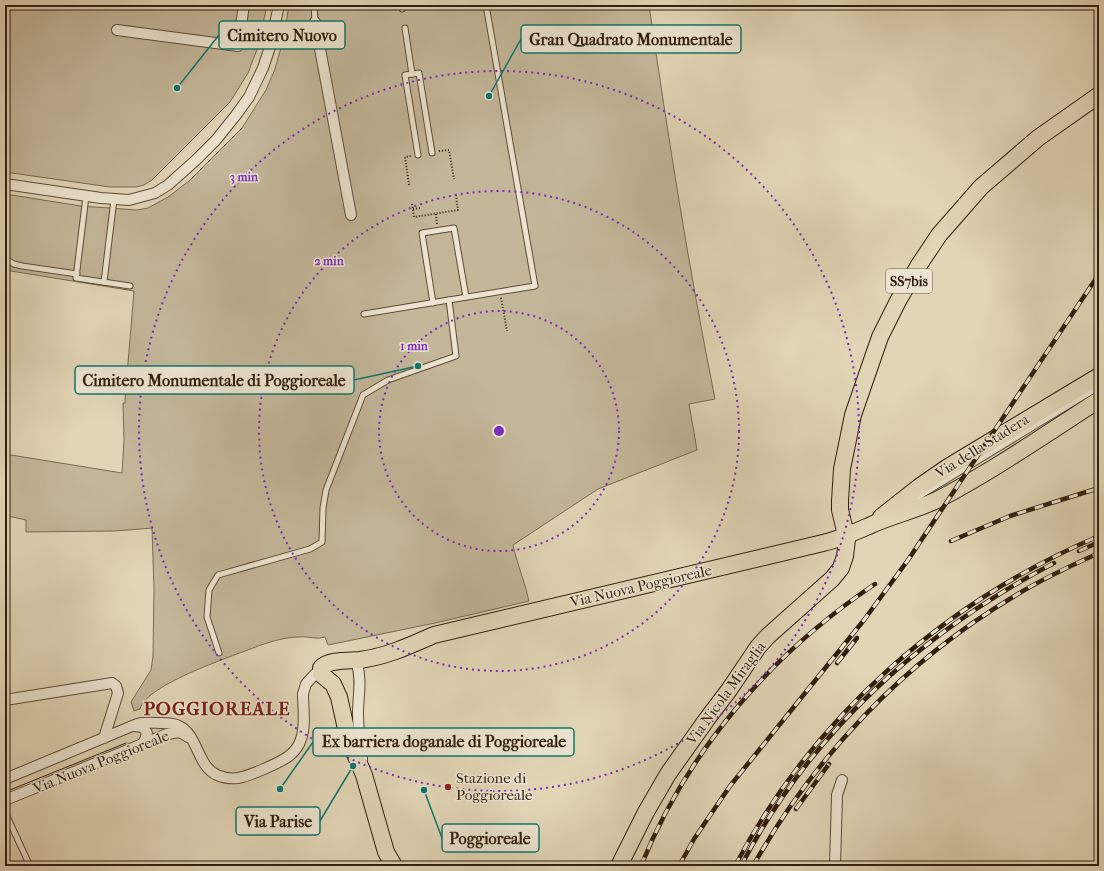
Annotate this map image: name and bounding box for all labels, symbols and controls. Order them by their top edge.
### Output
callout: Cimitero Nuovo [219,21,345,49]
callout: Gran Quadrato Monumentale [521,25,741,53]
text: Cimitero Nuovo [227,26,337,45]
text: Gran Quadrato Monumentale [529,30,733,49]
text: 3 min [230,170,259,185]
text: 2 min [314,254,345,268]
road number: SS7bis [886,269,932,293]
text: 1 min [400,339,429,353]
callout: Cimitero Monumentale di Poggioreale [75,366,354,394]
text: Cimitero Monumentale di Poggioreale [82,371,346,391]
street label: Via della Stadera [931,409,1033,483]
centre of rings [492,424,506,438]
street label: Via Nuova Poggioreale [567,561,714,611]
street label: Via Nicola Miraglia [682,637,770,749]
district label: POGGIOREALE [143,698,291,720]
street label: Via Nuova Poggioreale [29,726,172,798]
callout: Ex barriera doganale di Poggioreale [313,728,574,756]
text: Ex barriera doganale di Poggioreale [322,732,566,752]
place label: Stazione di Poggioreale [456,769,533,804]
marker: Stazione di Poggioreale [443,782,453,792]
callout: Via Parise [236,807,320,835]
text: Via Parise [243,812,312,831]
callout: Poggioreale [442,824,539,852]
text: Poggioreale [449,829,531,849]

